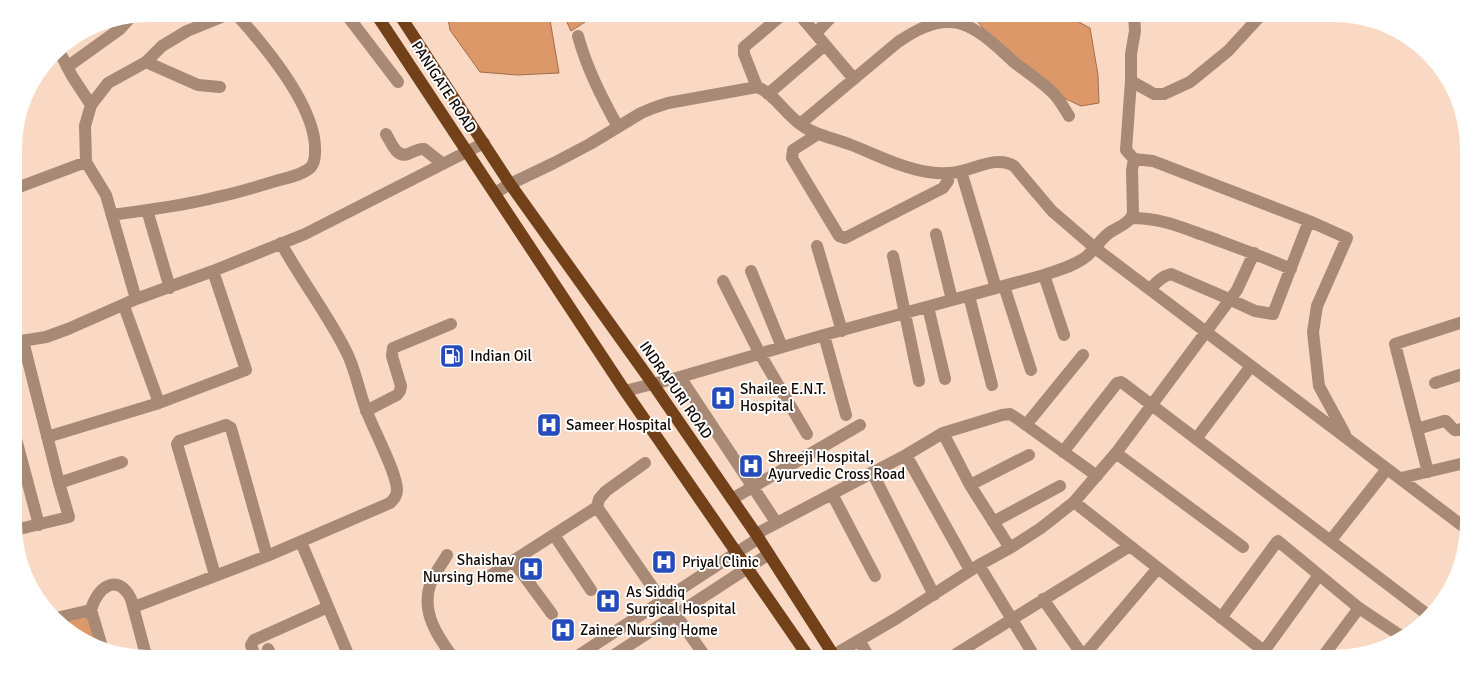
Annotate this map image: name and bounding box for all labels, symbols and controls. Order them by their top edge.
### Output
street label: PANIGATE ROAD [408,38,480,136]
street label: INDRAPURI ROAD [636,338,716,442]
fuel station icon: Indian Oil [439,343,465,369]
place label: Indian Oil [470,347,532,365]
place label: Shailee E.N.T. Hospital [740,380,826,415]
hospital icon: Shailee E.N.T. Hospital [710,385,736,411]
hospital icon: Sameer Hospital [536,412,562,438]
place label: Sameer Hospital [566,416,671,434]
place label: Shreeji Hospital, Ayurvedic Cross Road [768,448,905,483]
hospital icon: Shreeji Hospital, Ayurvedic Cross Road [738,453,764,479]
hospital icon: Priyal Clinic [651,549,677,575]
place label: Shaishav Nursing Home [423,551,514,586]
place label: Priyal Clinic [682,553,759,571]
hospital icon: Shaishav Nursing Home [518,556,544,582]
place label: As Siddiq Surgical Hospital [626,583,736,618]
hospital icon: As Siddiq Surgical Hospital [595,588,621,614]
hospital icon: Zainee Nursing Home [550,617,576,643]
place label: Zainee Nursing Home [580,621,718,639]

